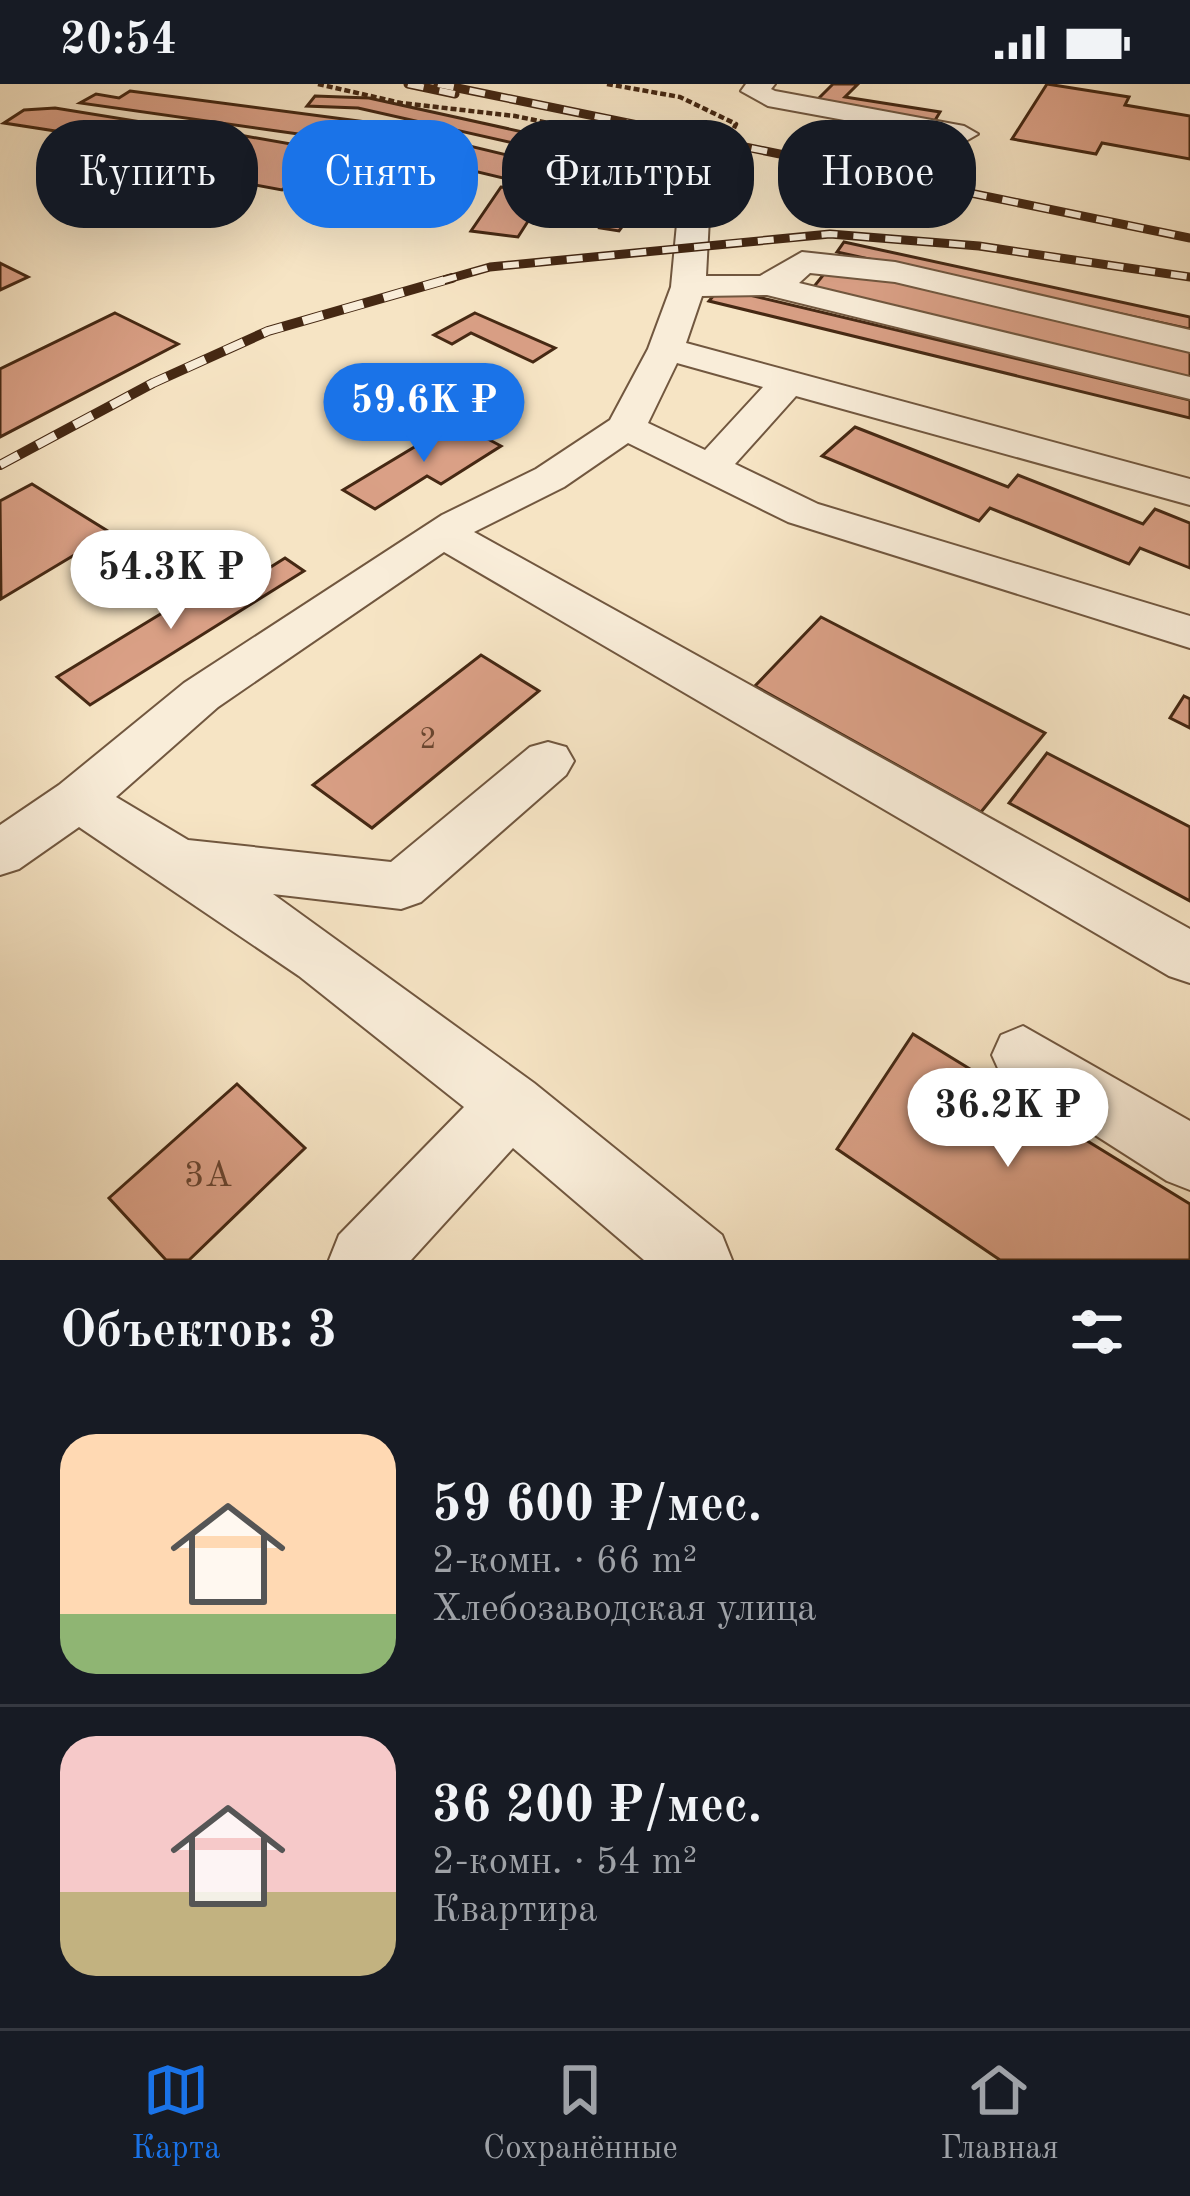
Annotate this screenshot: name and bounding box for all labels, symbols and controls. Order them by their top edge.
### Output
text: 20:54 [60,19,177,64]
chip: Купить [36,120,258,228]
chip: Снять [282,120,478,228]
chip: Фильтры [502,120,754,228]
chip: Новое [778,120,976,228]
pin: 59.6K ₽ [313,363,535,465]
text: 59.6K ₽ [350,382,498,421]
pin: 54.3K ₽ [60,530,282,632]
text: 54.3K ₽ [97,549,245,588]
house number: 2 [419,725,437,755]
pin: 36.2K ₽ [897,1068,1119,1170]
text: 36.2K ₽ [934,1087,1082,1126]
house number: 3А [184,1159,232,1195]
icon: filters [1064,1299,1130,1365]
text: Объектов: 3 [60,1307,337,1358]
text: 59 600 ₽/мес. [432,1481,762,1532]
icon: home [156,1482,300,1626]
text: 2-комн. · 66 m² [432,1542,697,1581]
text: Хлебозаводская улица [432,1590,817,1629]
text: 36 200 ₽/мес. [432,1782,762,1833]
icon: home [156,1784,300,1928]
text: 2-комн. · 54 m² [432,1843,697,1882]
text: Квартира [432,1891,597,1930]
tab: Карта [131,2057,221,2170]
tab: Сохранённые [483,2057,678,2170]
tab: Главная [940,2057,1059,2170]

